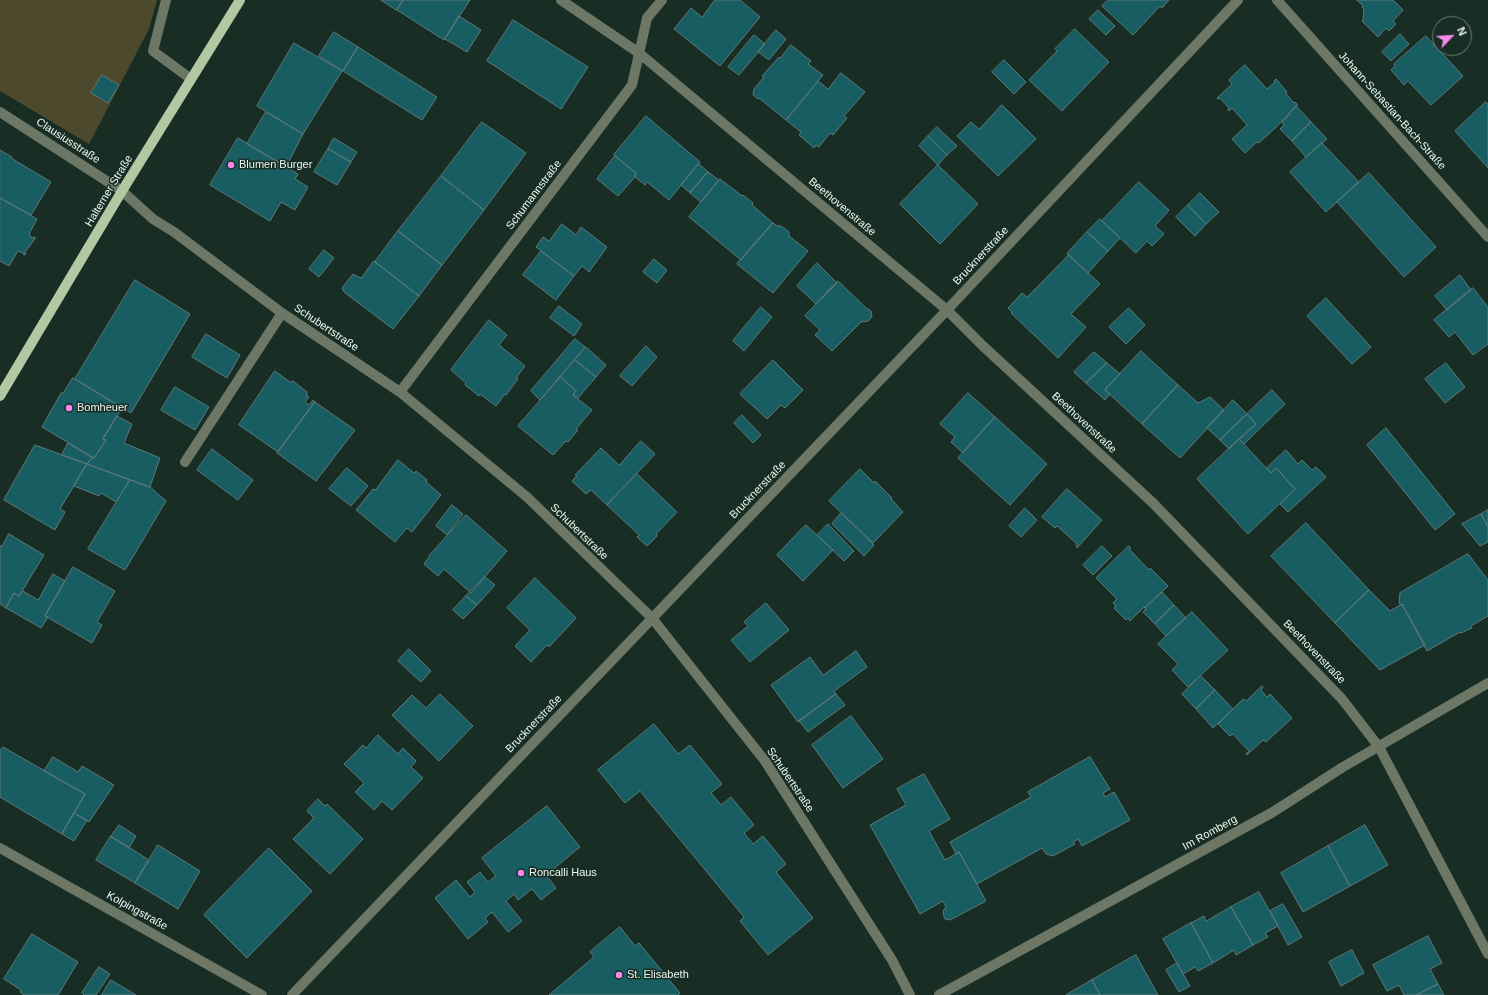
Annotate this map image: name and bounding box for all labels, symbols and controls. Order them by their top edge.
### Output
north arrow [1432,16,1472,56]
text: N [1455,25,1469,37]
street label: Johann-Sebastian-Bach-Straße [1336,49,1448,173]
street label: Clausiusstraße [34,115,102,167]
street label: Halterner Straße [82,153,136,229]
place label: Blumen Burger [239,158,312,172]
street label: Schumannstraße [504,158,564,232]
marker: Blumen Burger [226,160,236,170]
street label: Beethovenstraße [806,175,878,239]
street label: Brucknerstraße [951,224,1011,288]
street label: Schubertstraße [291,302,361,354]
street label: Beethovenstraße [1049,390,1119,456]
place label: Bomheuer [77,401,128,415]
marker: Bomheuer [64,403,74,413]
street label: Brucknerstraße [727,458,789,522]
street label: Schubertstraße [547,501,611,563]
street label: Beethovenstraße [1280,617,1348,687]
street label: Brucknerstraße [503,692,565,756]
street label: Schubertstraße [764,745,816,815]
street label: Im Romberg [1180,813,1240,853]
place label: Roncalli Haus [529,866,597,880]
marker: Roncalli Haus [516,868,526,878]
street label: Kolpingstraße [104,889,170,933]
place label: St. Elisabeth [627,968,689,982]
marker: St. Elisabeth [614,970,624,980]

